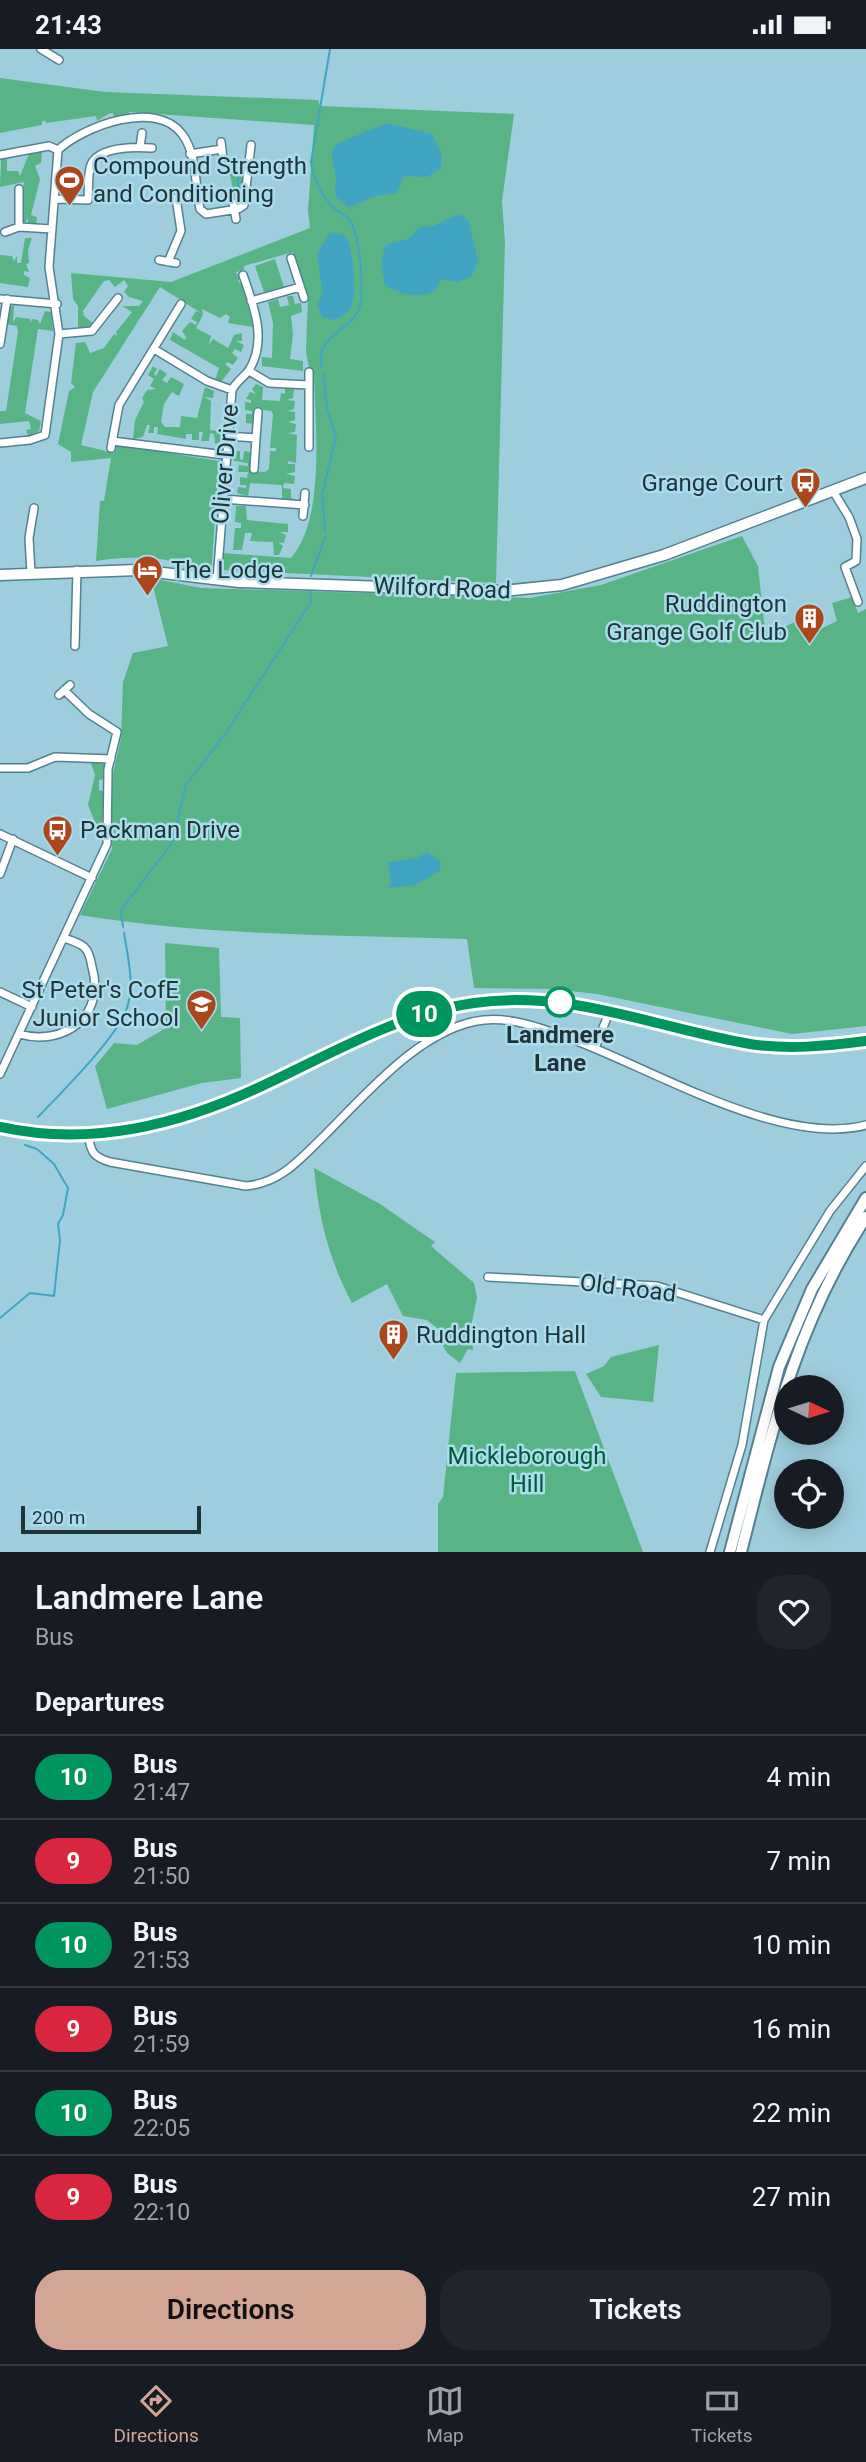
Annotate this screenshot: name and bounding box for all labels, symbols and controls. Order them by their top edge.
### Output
text: 21:43 [35,10,102,40]
place label: Compound Strength and Conditioning [93,152,307,208]
sports icon: Compound Strength and Conditioning [53,163,87,207]
street label: Oliver Drive [206,403,244,525]
bus stop icon: Grange Court [789,466,823,510]
place label: Grange Court [641,469,783,497]
hotel icon: The Lodge [131,553,165,597]
place label: The Lodge [171,556,284,584]
street label: Wilford Road [373,572,511,604]
place label: Ruddington Grange Golf Club [606,590,787,646]
building icon: Ruddington Grange Golf Club [793,601,827,645]
bus stop icon: Packman Drive [40,813,74,857]
place label: Packman Drive [80,816,240,844]
place label: St Peter's CofE Junior School [21,976,179,1032]
school or university icon: St Peter's CofE Junior School [185,987,219,1031]
marker: Landmere Lane [545,987,575,1017]
line badge: 10 [392,991,456,1037]
text: 10 [410,1000,438,1028]
place label: Landmere Lane [506,1021,614,1077]
street label: Old Road [578,1268,678,1308]
building icon: Ruddington Hall [376,1318,410,1362]
place label: Ruddington Hall [416,1321,586,1349]
north arrow [774,1375,844,1445]
map controls [774,1375,844,1529]
park label: Mickleborough Hill [448,1442,606,1498]
button: locate [774,1459,844,1529]
scale bar [21,1503,201,1535]
text: 200 m [32,1506,85,1529]
button: heart [757,1575,831,1649]
text: Landmere Lane [35,1578,263,1617]
text: Bus [35,1624,74,1651]
text: Departures [35,1687,165,1717]
text: Bus [133,1749,178,1779]
text: 4 min [766,1762,831,1792]
text: 10 [60,1763,87,1791]
text: 21:47 [133,1779,190,1806]
text: Bus [133,1833,178,1863]
text: 7 min [766,1846,831,1876]
text: 9 [67,1847,80,1875]
text: 21:50 [133,1863,190,1890]
text: Bus [133,1917,178,1947]
text: 10 min [752,1930,831,1960]
text: 10 [60,1931,87,1959]
text: 21:53 [133,1947,190,1974]
text: Bus [133,2001,178,2031]
text: 16 min [752,2014,831,2044]
text: 9 [67,2015,80,2043]
text: 21:59 [133,2031,190,2058]
text: Bus [133,2085,178,2115]
text: 22 min [752,2098,831,2128]
text: 10 [60,2099,87,2127]
text: 22:05 [133,2115,190,2142]
text: Bus [133,2169,178,2199]
text: 27 min [752,2182,831,2212]
text: 9 [67,2183,80,2211]
text: 22:10 [133,2199,190,2226]
button: Directions [35,2270,426,2350]
button: Tickets [440,2270,831,2350]
tab: Directions [114,2382,199,2447]
tab: Map [426,2382,464,2447]
tab: Tickets [691,2382,752,2447]

